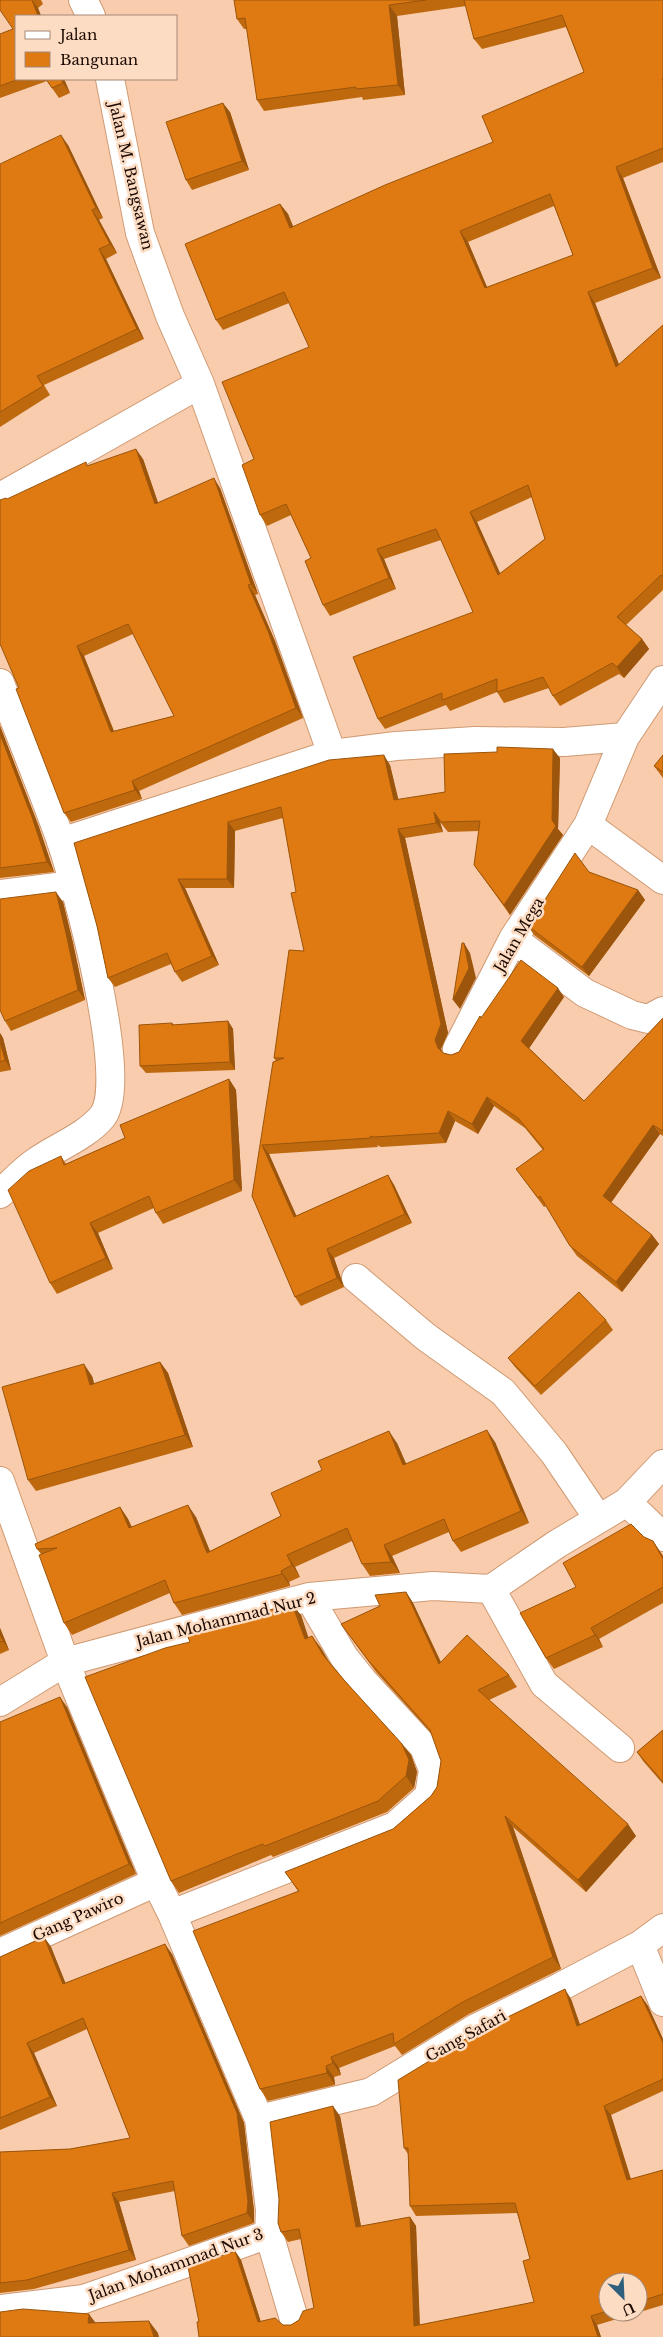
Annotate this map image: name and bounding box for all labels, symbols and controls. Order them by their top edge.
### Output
legend [15,15,178,80]
text: Jalan [58,25,97,44]
text: Bangunan [60,50,138,69]
street label: Jalan M. Bangsawan [105,98,158,252]
street label: Jalan Mega [488,893,548,977]
street label: Jalan Mohammad Nur 2 [132,1588,318,1652]
street label: Gang Pawiro [29,1888,126,1945]
street label: Gang Safari [422,2006,510,2066]
street label: Jalan Mohammad Nur 3 [84,2224,266,2306]
north arrow [598,2272,648,2322]
text: U [618,2298,638,2320]

